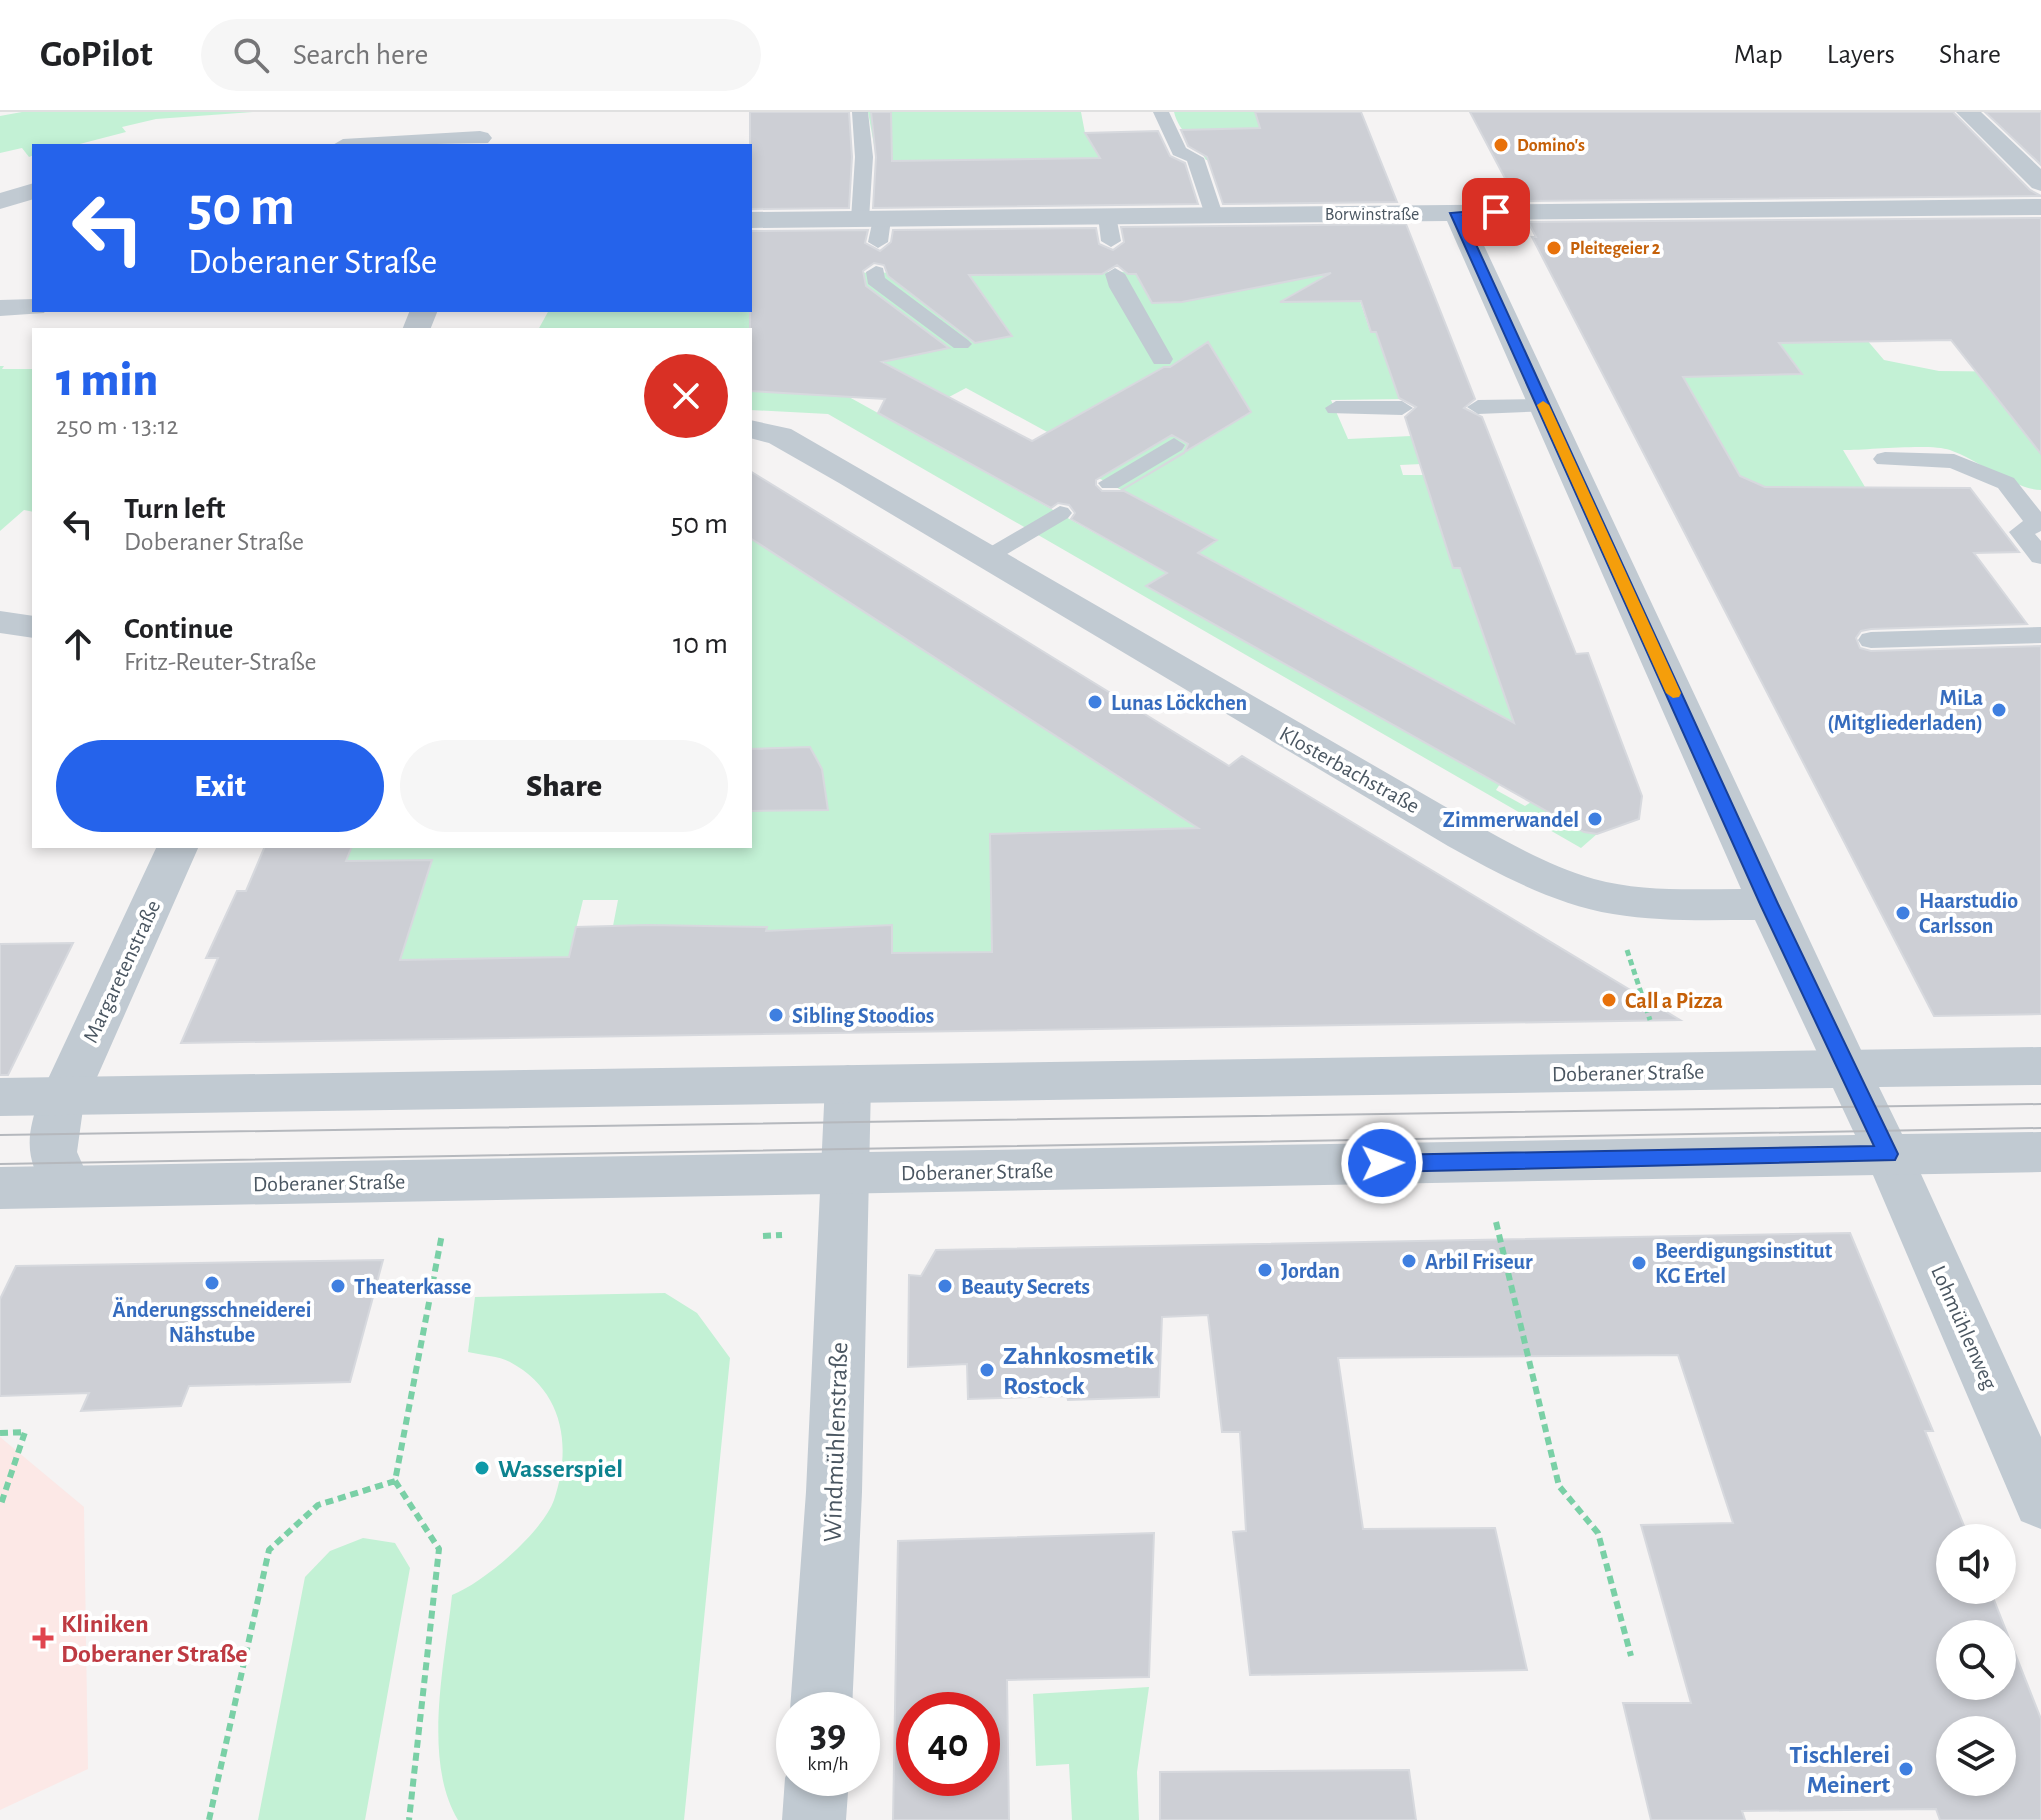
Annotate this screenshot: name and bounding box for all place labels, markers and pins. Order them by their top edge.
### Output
marker: Domino's [1492,136,1510,154]
place label: Domino's [1517,137,1585,155]
pin [1462,178,1530,246]
marker: Pleitegeier 2 [1545,239,1563,257]
place label: Pleitegeier 2 [1570,240,1661,258]
place label: MiLa (Mitgliederladen) [1827,687,1983,734]
place label: Lunas Löckchen [1111,692,1247,714]
marker: Lunas Löckchen [1086,693,1104,711]
marker: MiLa (Mitgliederladen) [1990,701,2008,719]
place label: Zimmerwandel [1443,809,1579,831]
marker: Zimmerwandel [1586,810,1604,828]
place label: Haarstudio Carlsson [1919,890,2018,937]
marker: Haarstudio Carlsson [1894,904,1912,922]
place label: Call a Pizza [1625,990,1723,1012]
marker: Call a Pizza [1600,991,1618,1009]
place label: Sibling Stoodios [792,1005,934,1027]
marker: Sibling Stoodios [767,1006,785,1024]
place label: Beerdigungsinstitut KG Ertel [1655,1240,1833,1287]
place label: Arbil Friseur [1425,1251,1533,1273]
marker: Arbil Friseur [1400,1252,1418,1270]
marker: Beerdigungsinstitut KG Ertel [1630,1254,1648,1272]
place label: Jordan [1281,1260,1340,1282]
marker: Jordan [1256,1261,1274,1279]
marker: Änderungsschneiderei Nähstube [203,1274,221,1292]
place label: Theaterkasse [354,1276,471,1298]
place label: Beauty Secrets [961,1276,1090,1299]
marker: Theaterkasse [329,1277,347,1295]
marker: Beauty Secrets [936,1277,954,1295]
place label: Änderungsschneiderei Nähstube [113,1297,311,1346]
place label: Zahnkosmetik Rostock [1003,1343,1154,1399]
marker: Zahnkosmetik Rostock [978,1361,996,1379]
place label: Wasserspiel [498,1456,623,1482]
marker: Wasserspiel [473,1459,491,1477]
place label: Kliniken Doberaner Straße [61,1611,248,1667]
marker: Kliniken Doberaner Straße [32,1627,54,1649]
place label: Tischlerei Meinert [1789,1742,1890,1798]
marker: Tischlerei Meinert [1897,1760,1915,1778]

